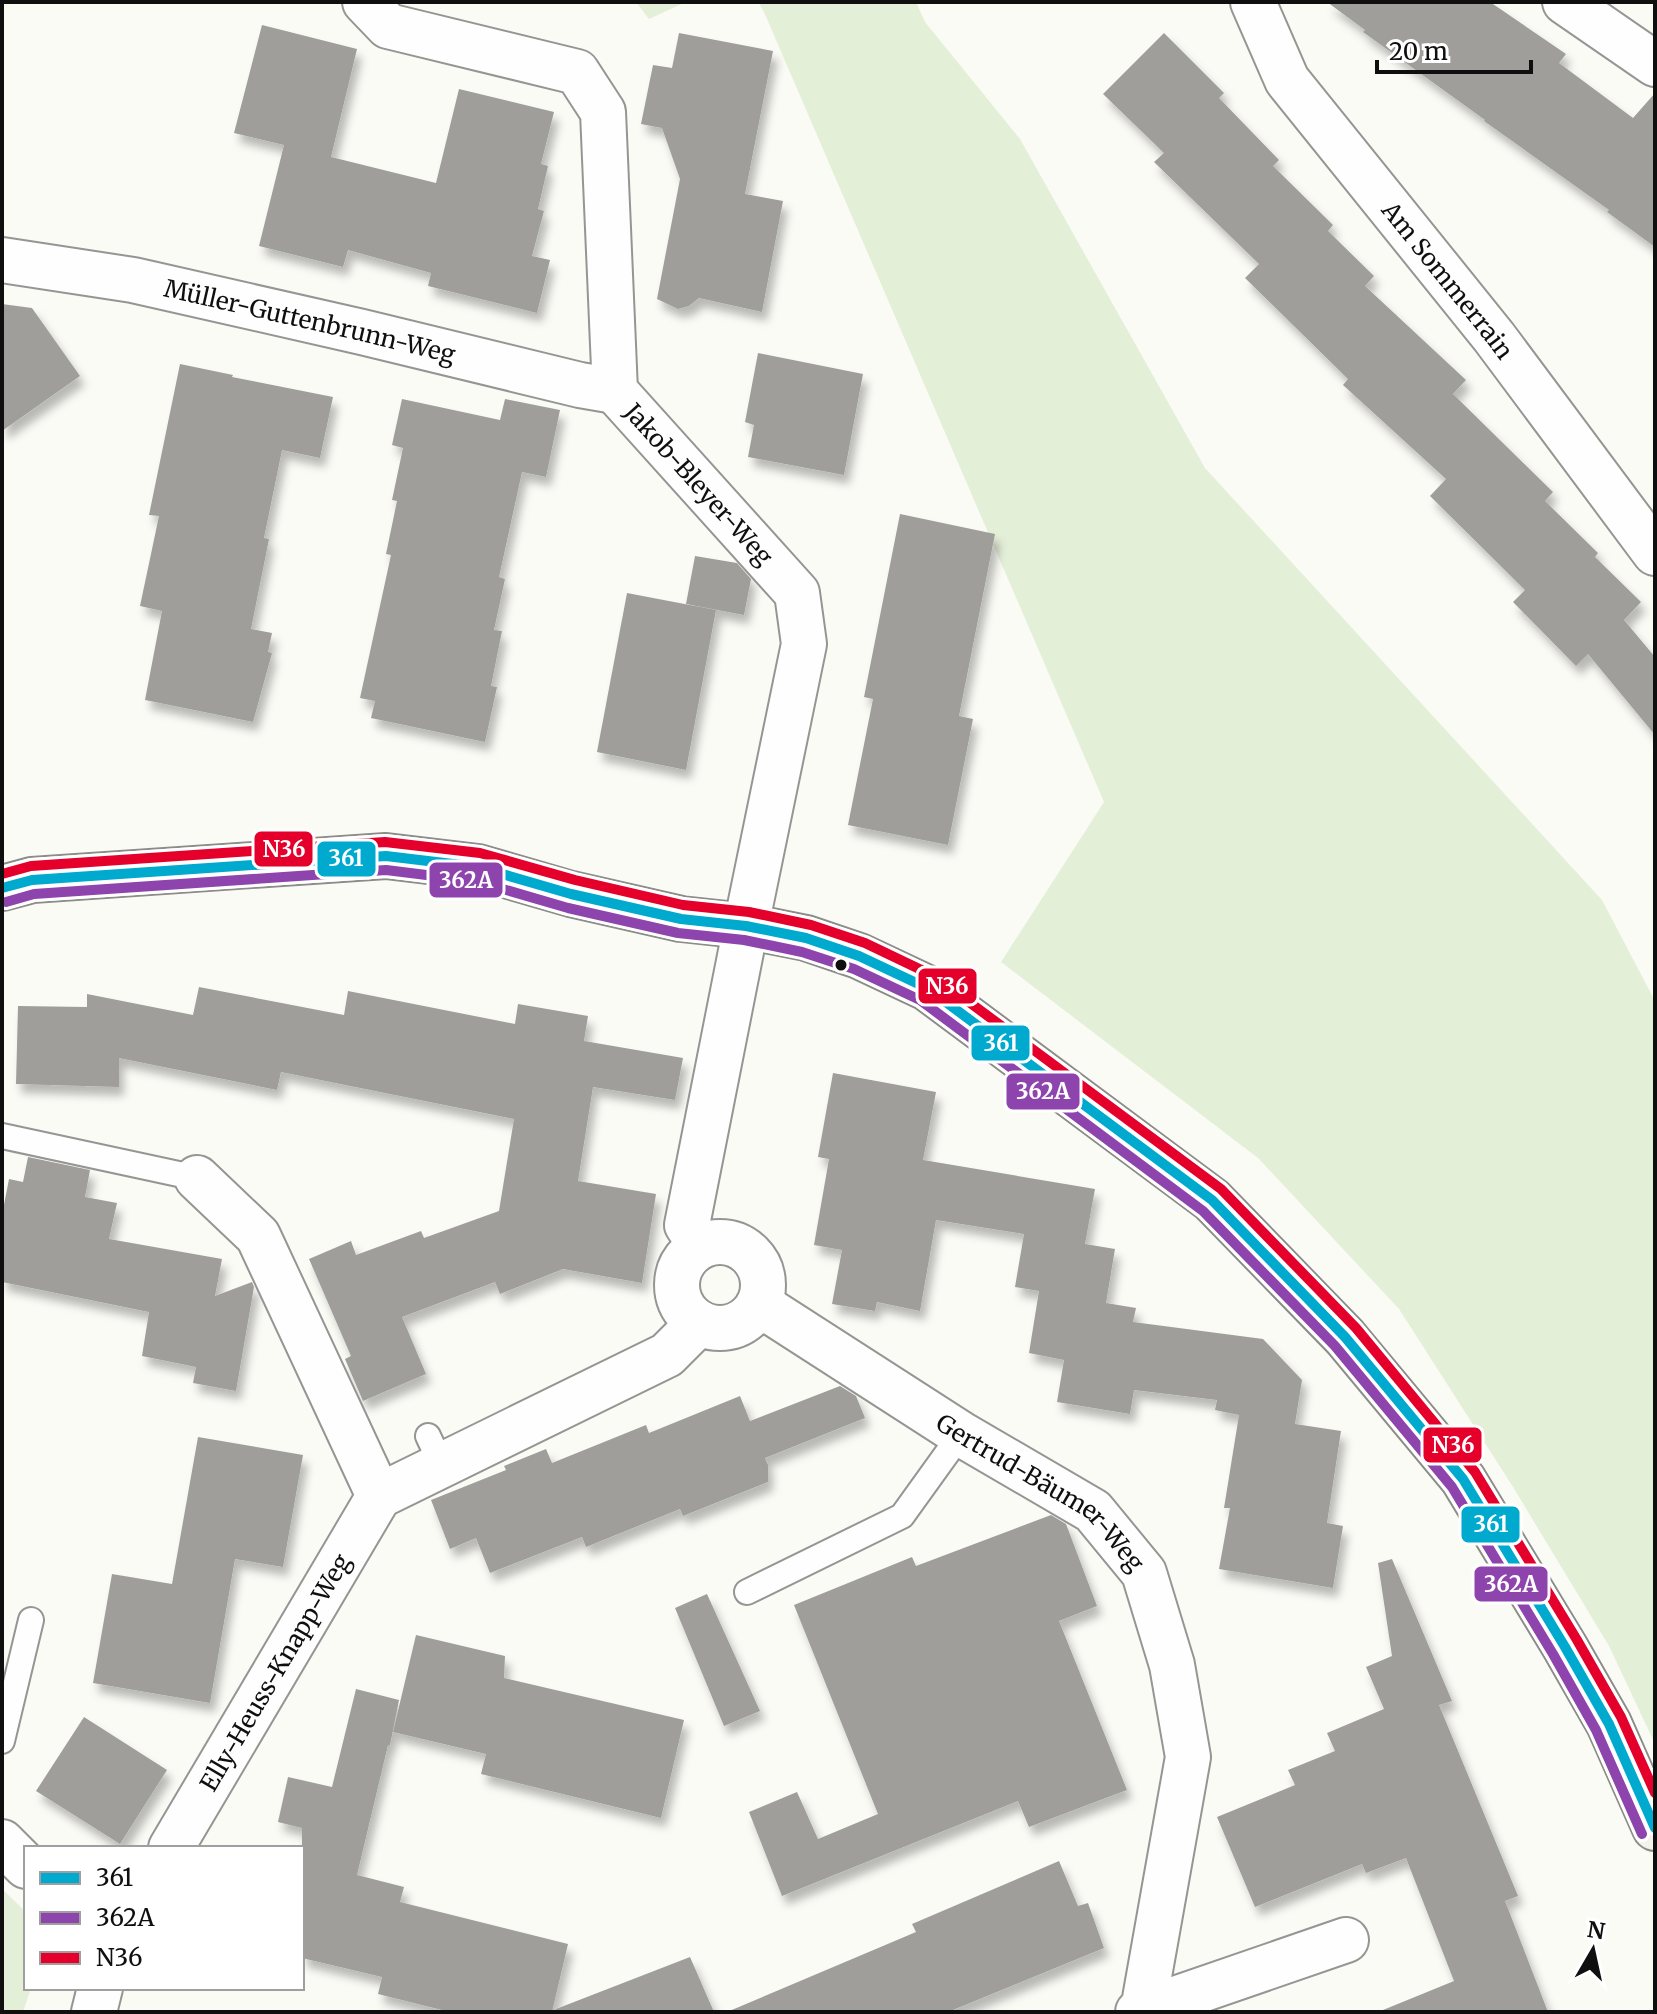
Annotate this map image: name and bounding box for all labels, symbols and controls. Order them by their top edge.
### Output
scale bar [1377,24,1531,74]
text: 20 m [1389,36,1448,67]
street label: Am Sommerrain [1375,194,1521,365]
street label: Müller-Guttenbrunn-Weg [161,272,459,370]
street label: Jakob-Bleyer-Weg [617,396,780,572]
line badge: N36 [253,830,314,868]
text: N36 [262,835,306,863]
line badge: 361 [316,840,377,878]
text: 361 [329,844,363,872]
line badge: 362A [428,861,504,899]
text: 362A [439,866,493,894]
unlabelled marker [833,957,849,973]
line badge: N36 [917,967,978,1005]
text: N36 [925,972,969,1000]
line badge: 361 [970,1024,1031,1062]
text: 361 [984,1029,1018,1057]
line badge: 362A [1005,1072,1081,1111]
text: 362A [1016,1077,1070,1105]
street label: Gertrud-Bäumer-Weg [930,1407,1152,1578]
line badge: N36 [1422,1426,1483,1464]
text: N36 [1431,1431,1475,1459]
line badge: 361 [1460,1505,1521,1544]
text: 361 [1474,1510,1508,1538]
street label: Elly-Heuss-Knapp-Weg [193,1548,357,1797]
line badge: 362A [1473,1565,1549,1603]
text: 362A [1484,1570,1538,1598]
legend [24,1846,304,1990]
text: 361 [96,1862,133,1893]
text: 362A [96,1902,155,1933]
north arrow [1553,1910,1633,1990]
text: N [1585,1915,1608,1946]
text: N36 [96,1942,143,1973]

